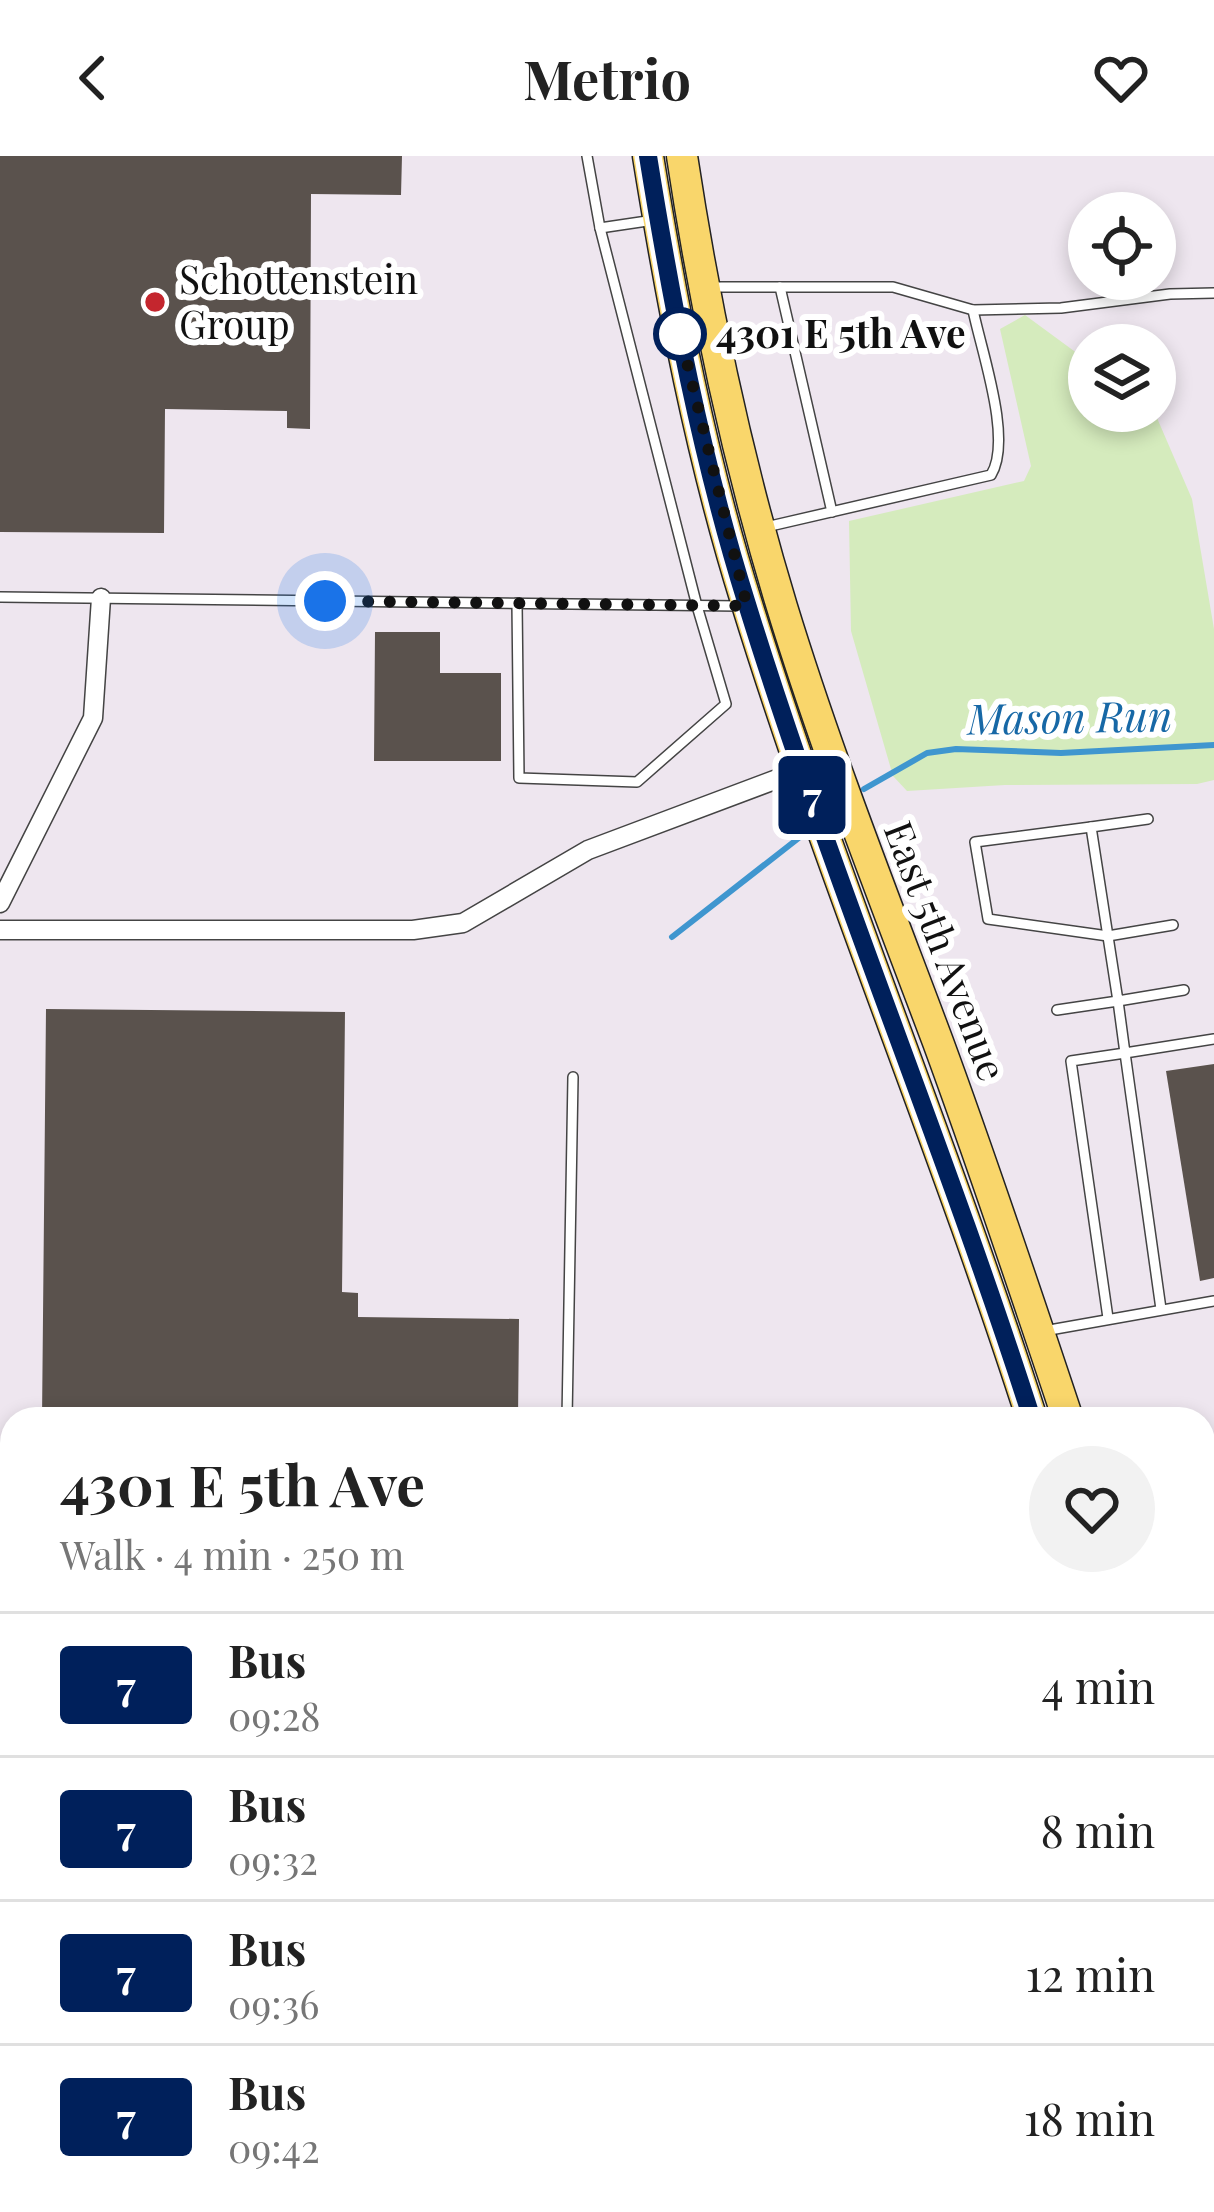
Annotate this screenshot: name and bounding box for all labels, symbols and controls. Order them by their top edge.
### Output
text: Metrio [523,42,691,114]
icon: back [60,45,126,111]
icon: heart [1088,45,1154,111]
map controls [1068,192,1176,432]
button: locate [1068,192,1176,300]
place label: Schottenstein Group [179,252,418,349]
marker: Schottenstein Group [142,289,168,315]
place label: 4301 E 5th Ave [716,306,966,358]
marker: 4301 E 5th Ave [655,309,705,359]
button: layers [1068,324,1176,432]
your location [295,571,355,631]
water label: Mason Run [965,686,1173,746]
line badge: 7 [773,756,851,834]
text: 7 [802,767,822,823]
street label: East 5th Avenue [874,813,1020,1087]
text: 4301 E 5th Ave [60,1445,425,1521]
button: heart [1029,1446,1155,1572]
text: Walk · 4 min · 250 m [60,1528,404,1580]
text: Bus [228,1629,306,1689]
text: 4 min [1042,1655,1155,1715]
text: 7 [116,1657,136,1713]
text: 09:28 [228,1689,321,1741]
text: Bus [228,1773,306,1833]
text: 8 min [1040,1799,1155,1859]
text: 7 [116,1801,136,1857]
text: 09:32 [228,1833,318,1885]
text: Bus [228,1917,306,1977]
text: 12 min [1026,1943,1155,2003]
text: 7 [116,1945,136,2001]
text: 09:36 [228,1977,319,2029]
text: Bus [228,2061,306,2121]
text: 18 min [1024,2087,1155,2147]
text: 7 [116,2089,136,2145]
text: 09:42 [228,2121,320,2173]

